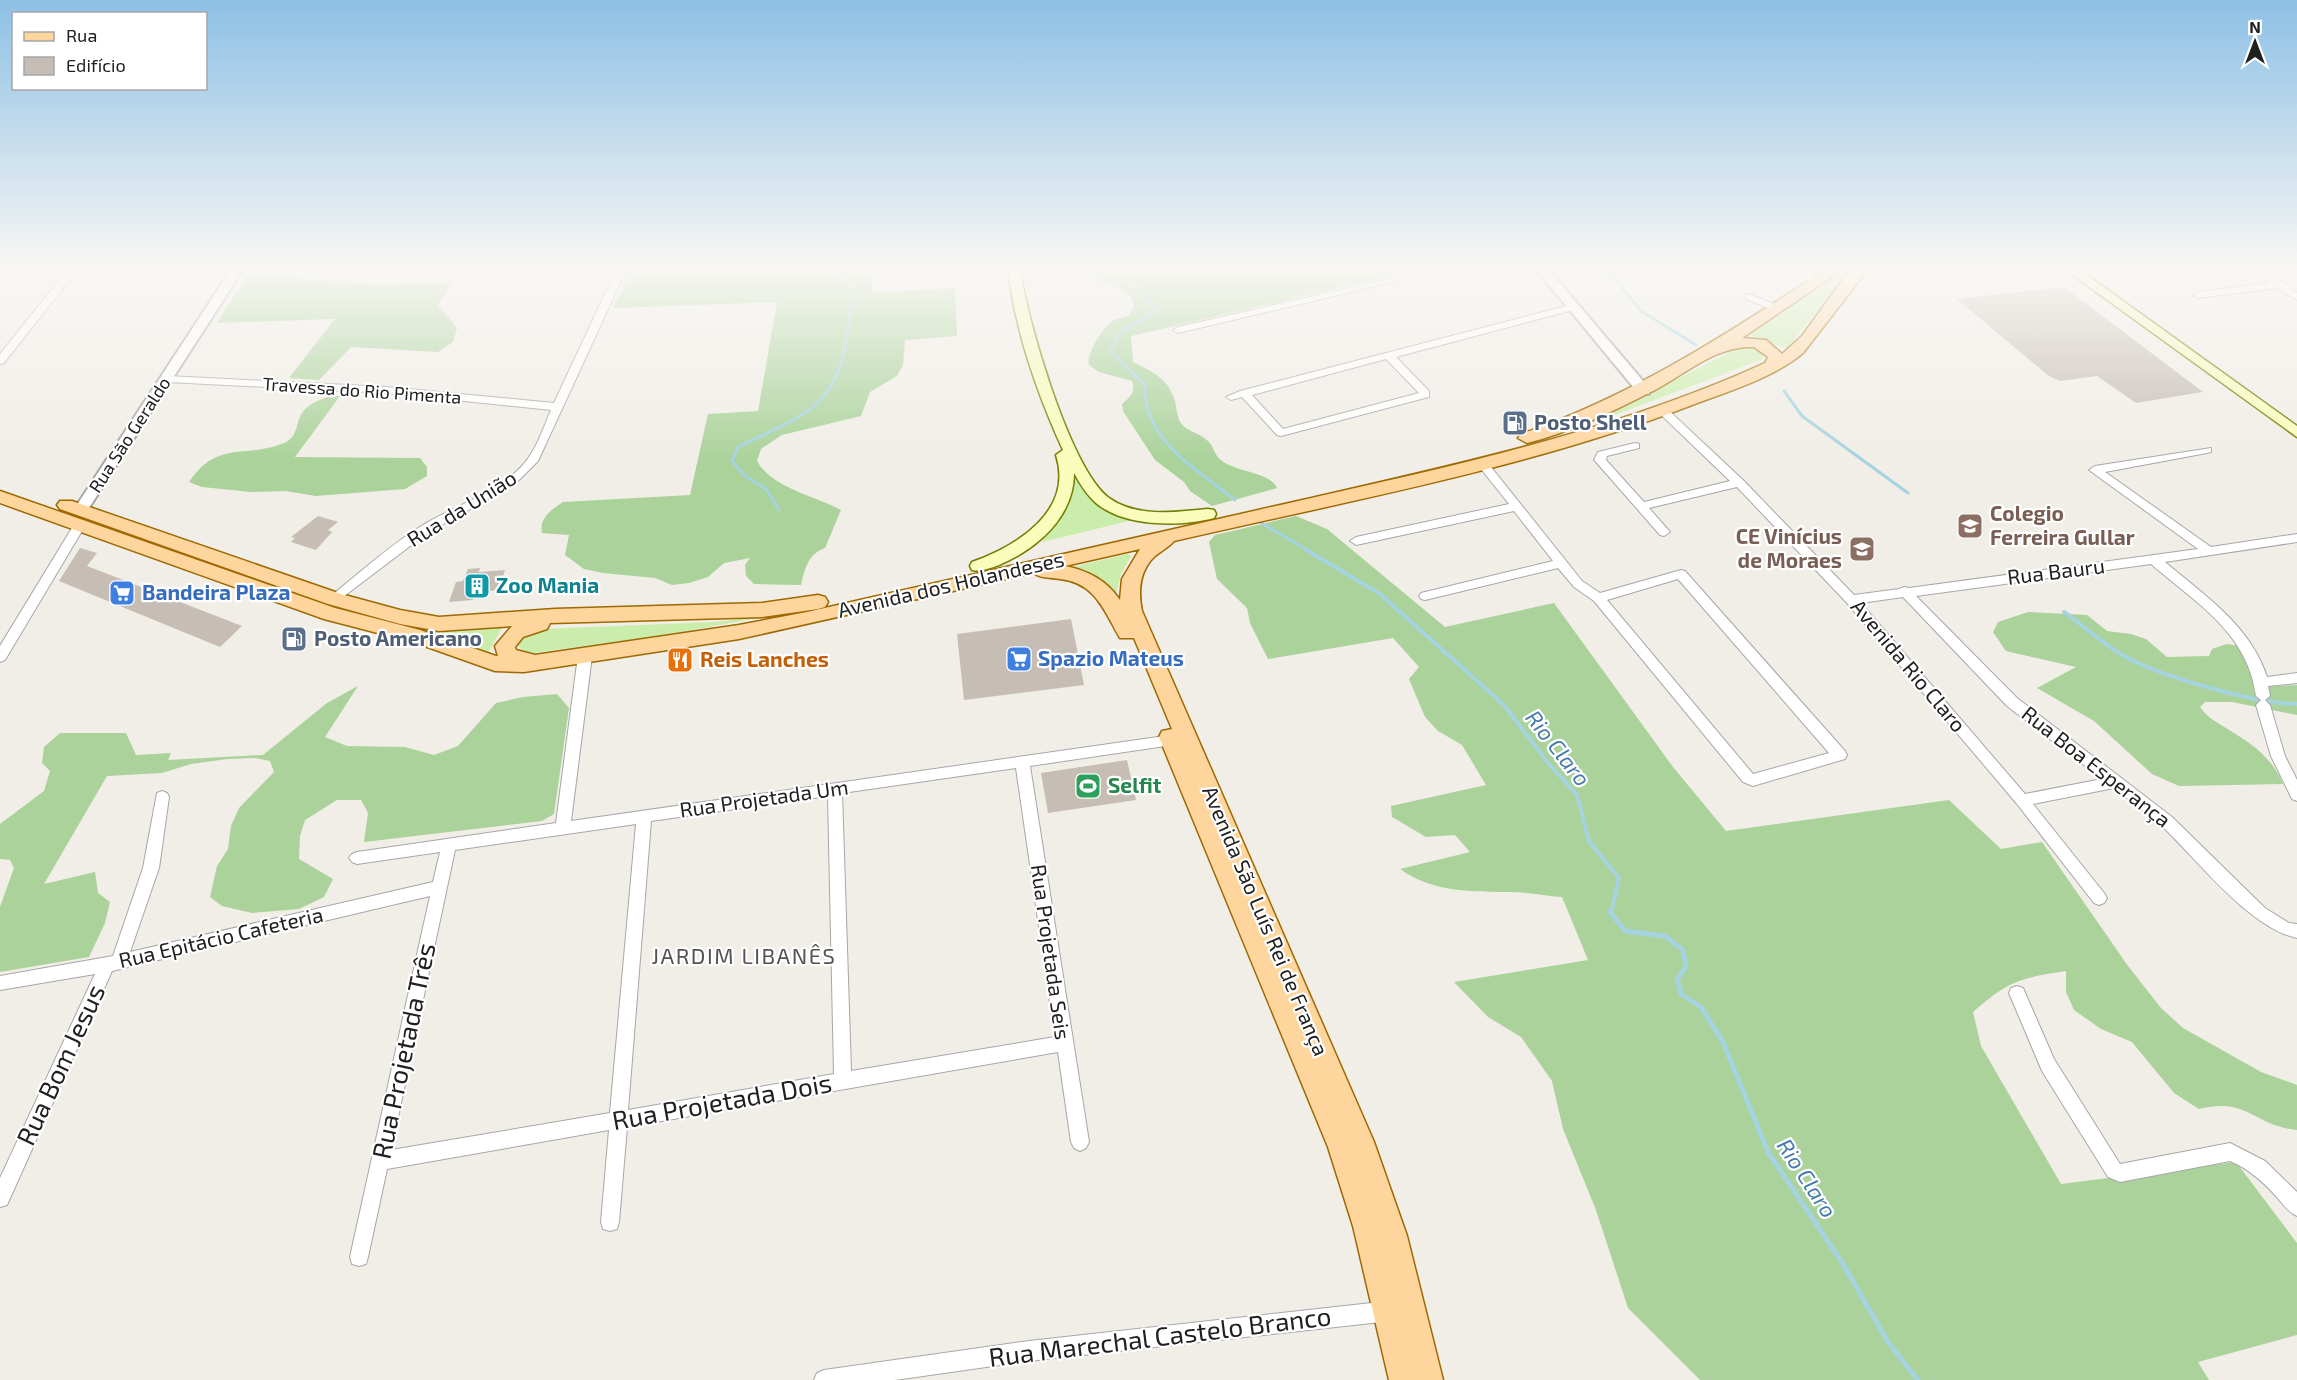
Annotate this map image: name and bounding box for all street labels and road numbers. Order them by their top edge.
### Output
street label: Travessa do Rio Pimenta [262,372,462,408]
street label: Rua São Geraldo [84,373,175,496]
street label: Rua da União [402,464,521,551]
street label: Avenida dos Holandeses [835,545,1066,622]
street label: Rua Bauru [2006,552,2106,589]
street label: Avenida Rio Claro [1846,594,1972,736]
street label: Rua Boa Esperança [2016,700,2176,833]
street label: Rua Projetada Um [678,773,850,823]
street label: Avenida São Luís Rei de França [1196,782,1335,1060]
street label: Rua Projetada Seis [1026,862,1076,1041]
street label: Rua Epitácio Cafeteria [116,901,325,972]
street label: Rua Projetada Três [364,940,441,1162]
street label: Rua Bom Jesus [9,979,110,1150]
street label: Rua Projetada Dois [610,1066,834,1135]
street label: Rua Marechal Castelo Branco [987,1299,1333,1372]

